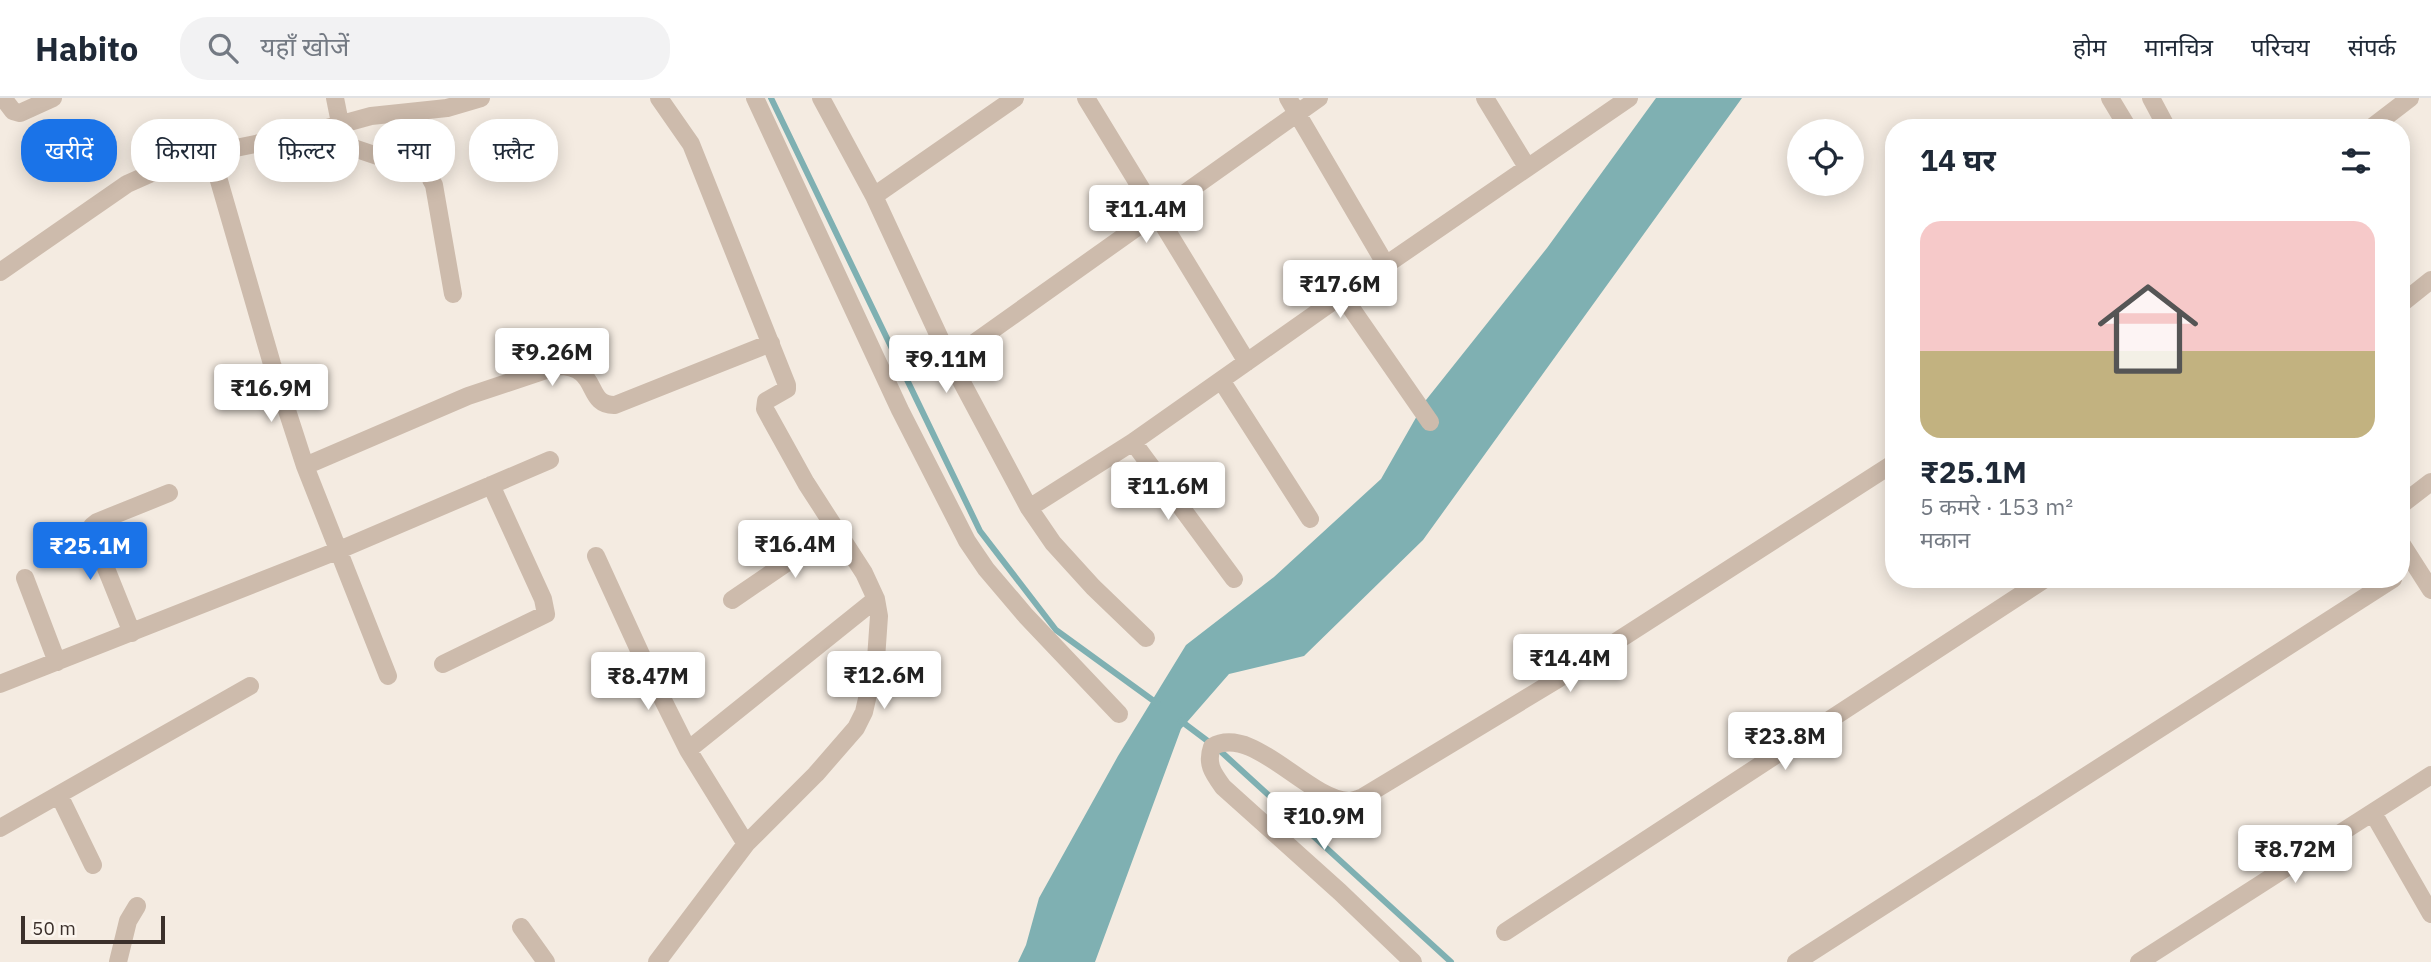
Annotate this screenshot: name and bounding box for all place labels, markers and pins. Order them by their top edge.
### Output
pin: ₹11.4M [1089,186,1203,245]
pin: ₹17.6M [1283,260,1397,320]
pin: ₹9.26M [495,328,609,388]
pin: ₹9.11M [889,336,1003,395]
pin: ₹16.9M [214,364,328,424]
pin: ₹11.6M [1111,462,1225,522]
pin: ₹16.4M [738,520,852,580]
pin: ₹25.1M [33,522,147,582]
pin: ₹14.4M [1513,634,1627,694]
pin: ₹8.47M [591,652,705,712]
pin: ₹12.6M [827,652,941,711]
pin: ₹23.8M [1728,712,1842,772]
pin: ₹10.9M [1267,792,1381,852]
pin: ₹8.72M [2238,826,2352,885]

